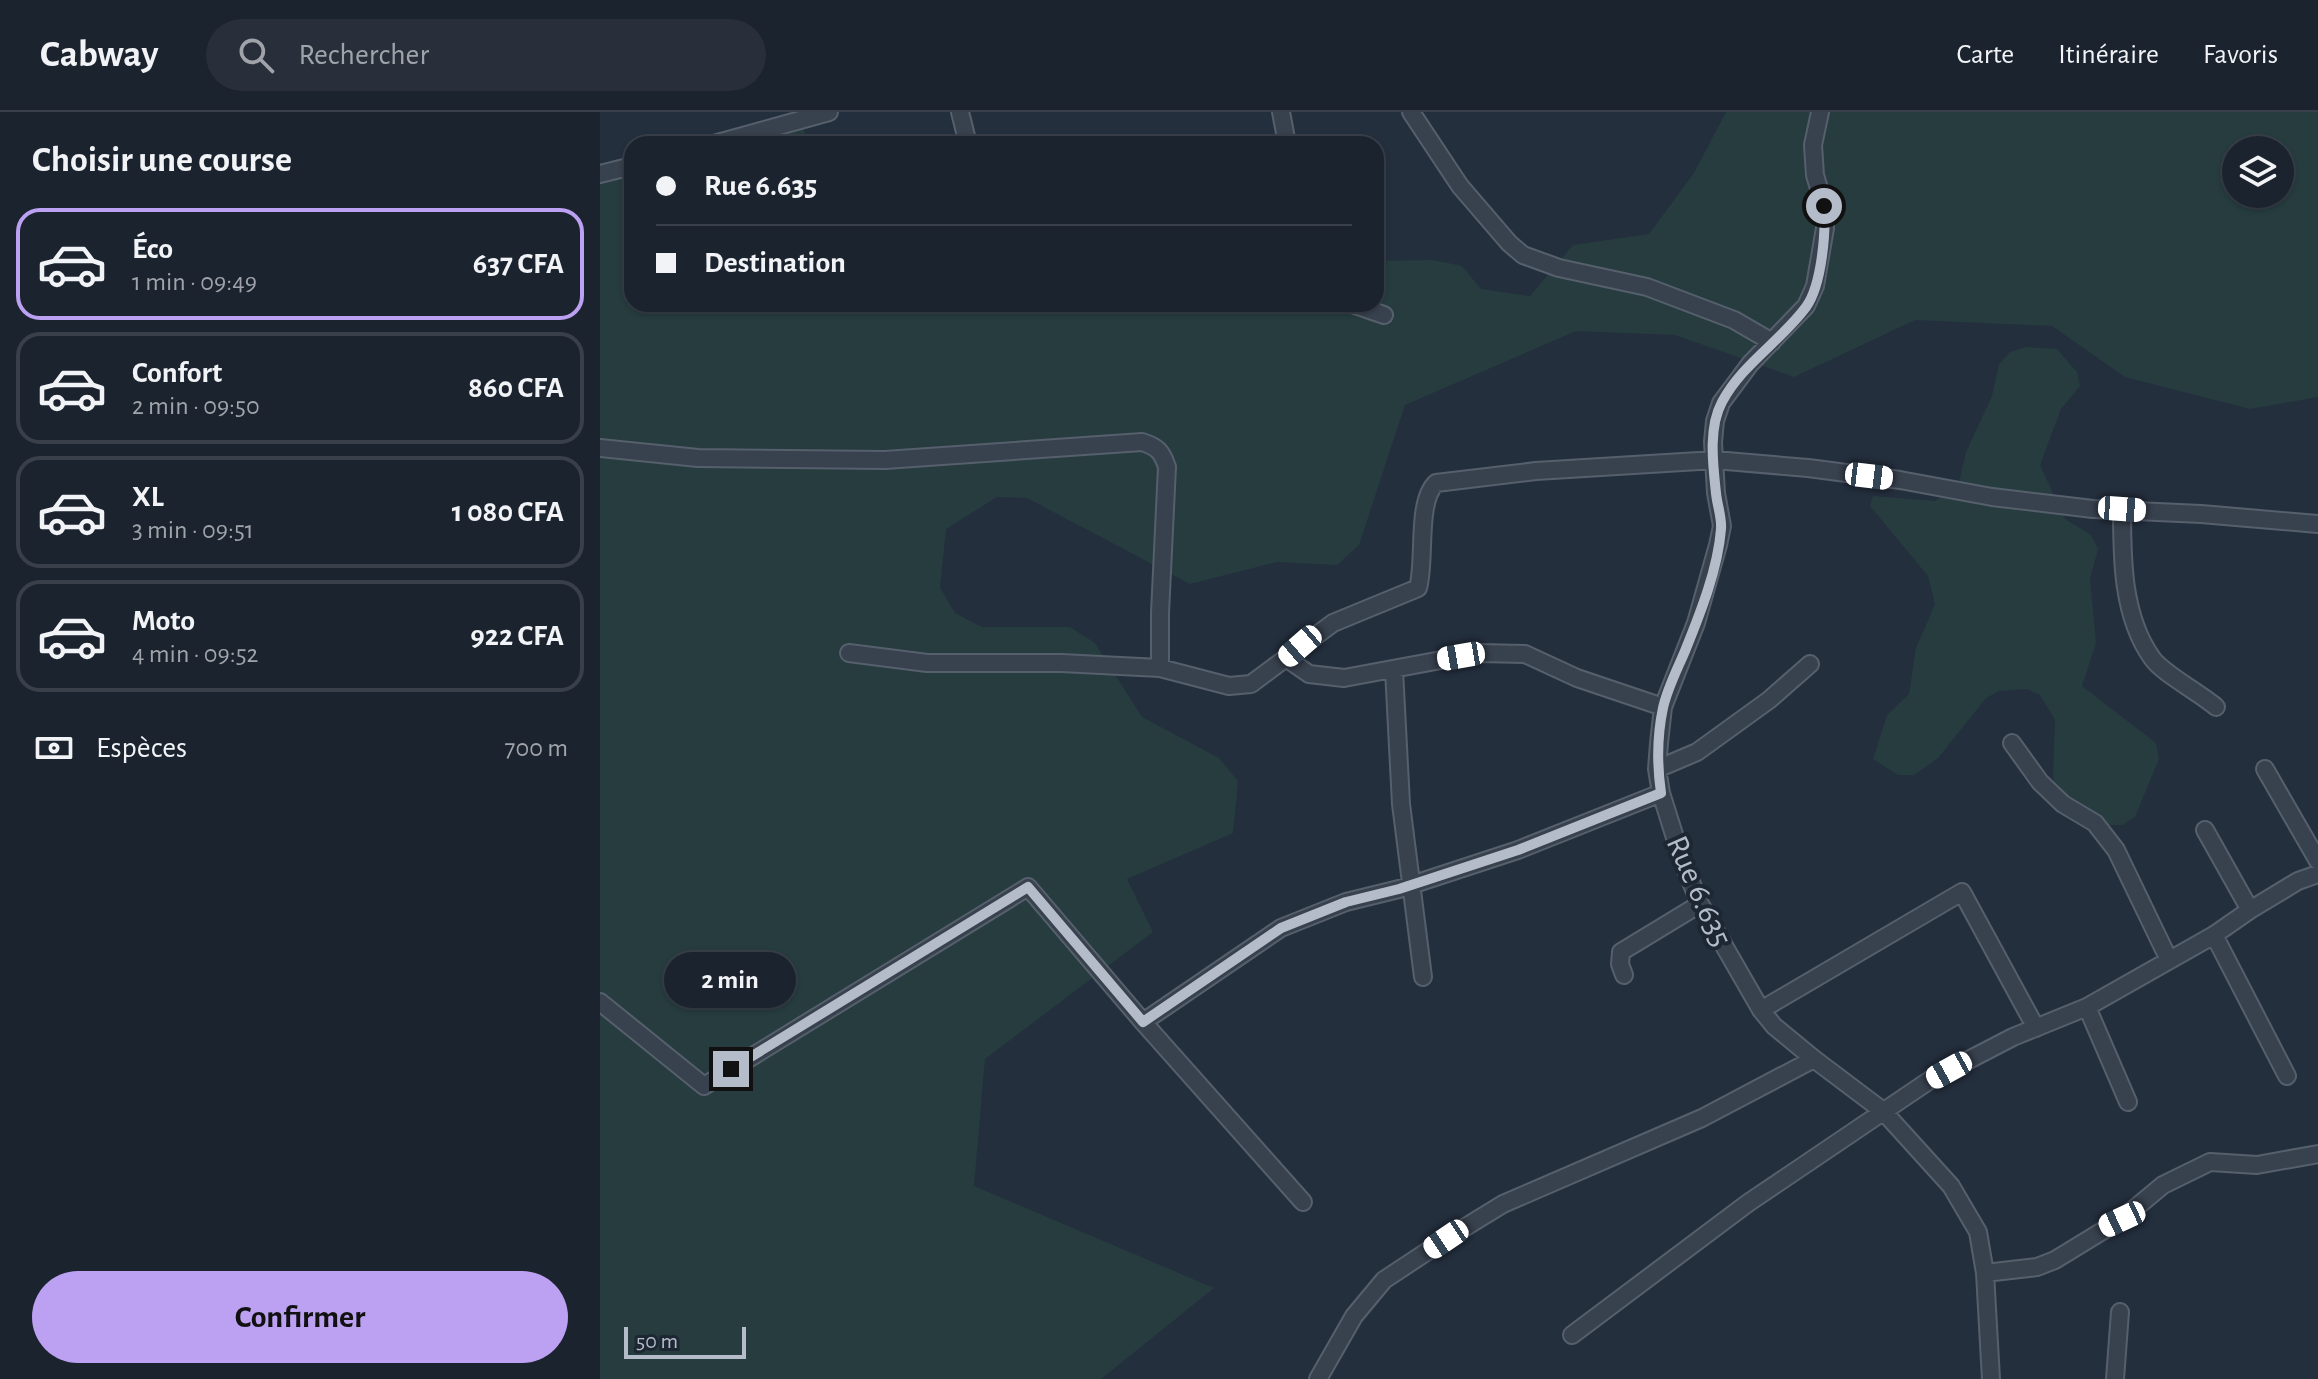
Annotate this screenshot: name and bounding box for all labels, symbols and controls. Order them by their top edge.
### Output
search box [206,19,766,91]
icon: search [234,33,278,77]
text: Cabway [40,36,158,74]
text: Rechercher [298,40,429,70]
text: Carte [1957,41,2014,69]
text: Itinéraire [2058,41,2159,69]
text: Favoris [2203,41,2278,69]
map controls [2222,136,2294,208]
button: layers [2222,136,2294,208]
text: Choisir une course [32,142,292,178]
text: Rue 6.635 [704,171,817,201]
route start [1806,188,1842,224]
icon: car [36,228,108,300]
text: Éco [132,234,173,264]
text: Destination [704,248,846,278]
text: 637 CFA [473,249,564,279]
text: 1 min · 09:49 [132,269,257,295]
icon: car [36,352,108,424]
text: Confort [132,358,222,388]
text: 860 CFA [468,373,564,403]
text: 2 min · 09:50 [132,393,260,419]
car [1844,461,1894,491]
icon: car [36,476,108,548]
text: XL [132,482,164,512]
car [2097,495,2147,523]
text: 1 080 CFA [452,497,564,527]
text: 3 min · 09:51 [132,517,254,543]
icon: car [36,600,108,672]
text: Moto [132,606,195,636]
text: 922 CFA [470,621,564,651]
car [1274,621,1326,671]
car [1435,640,1487,672]
text: 4 min · 09:52 [132,641,258,667]
icon: cash [32,726,76,770]
text: Espèces [96,733,187,763]
text: 700 m [505,735,568,761]
street label: Rue 6.635 [1661,831,1737,951]
callout: 2 min [665,953,797,1009]
text: 2 min [701,967,759,993]
car [1922,1048,1976,1092]
route end [713,1051,749,1087]
car [2095,1198,2149,1240]
car [1419,1216,1473,1262]
button: Confirmer [32,1271,568,1363]
scale bar [624,1323,746,1359]
text: 50 m [636,1330,678,1352]

